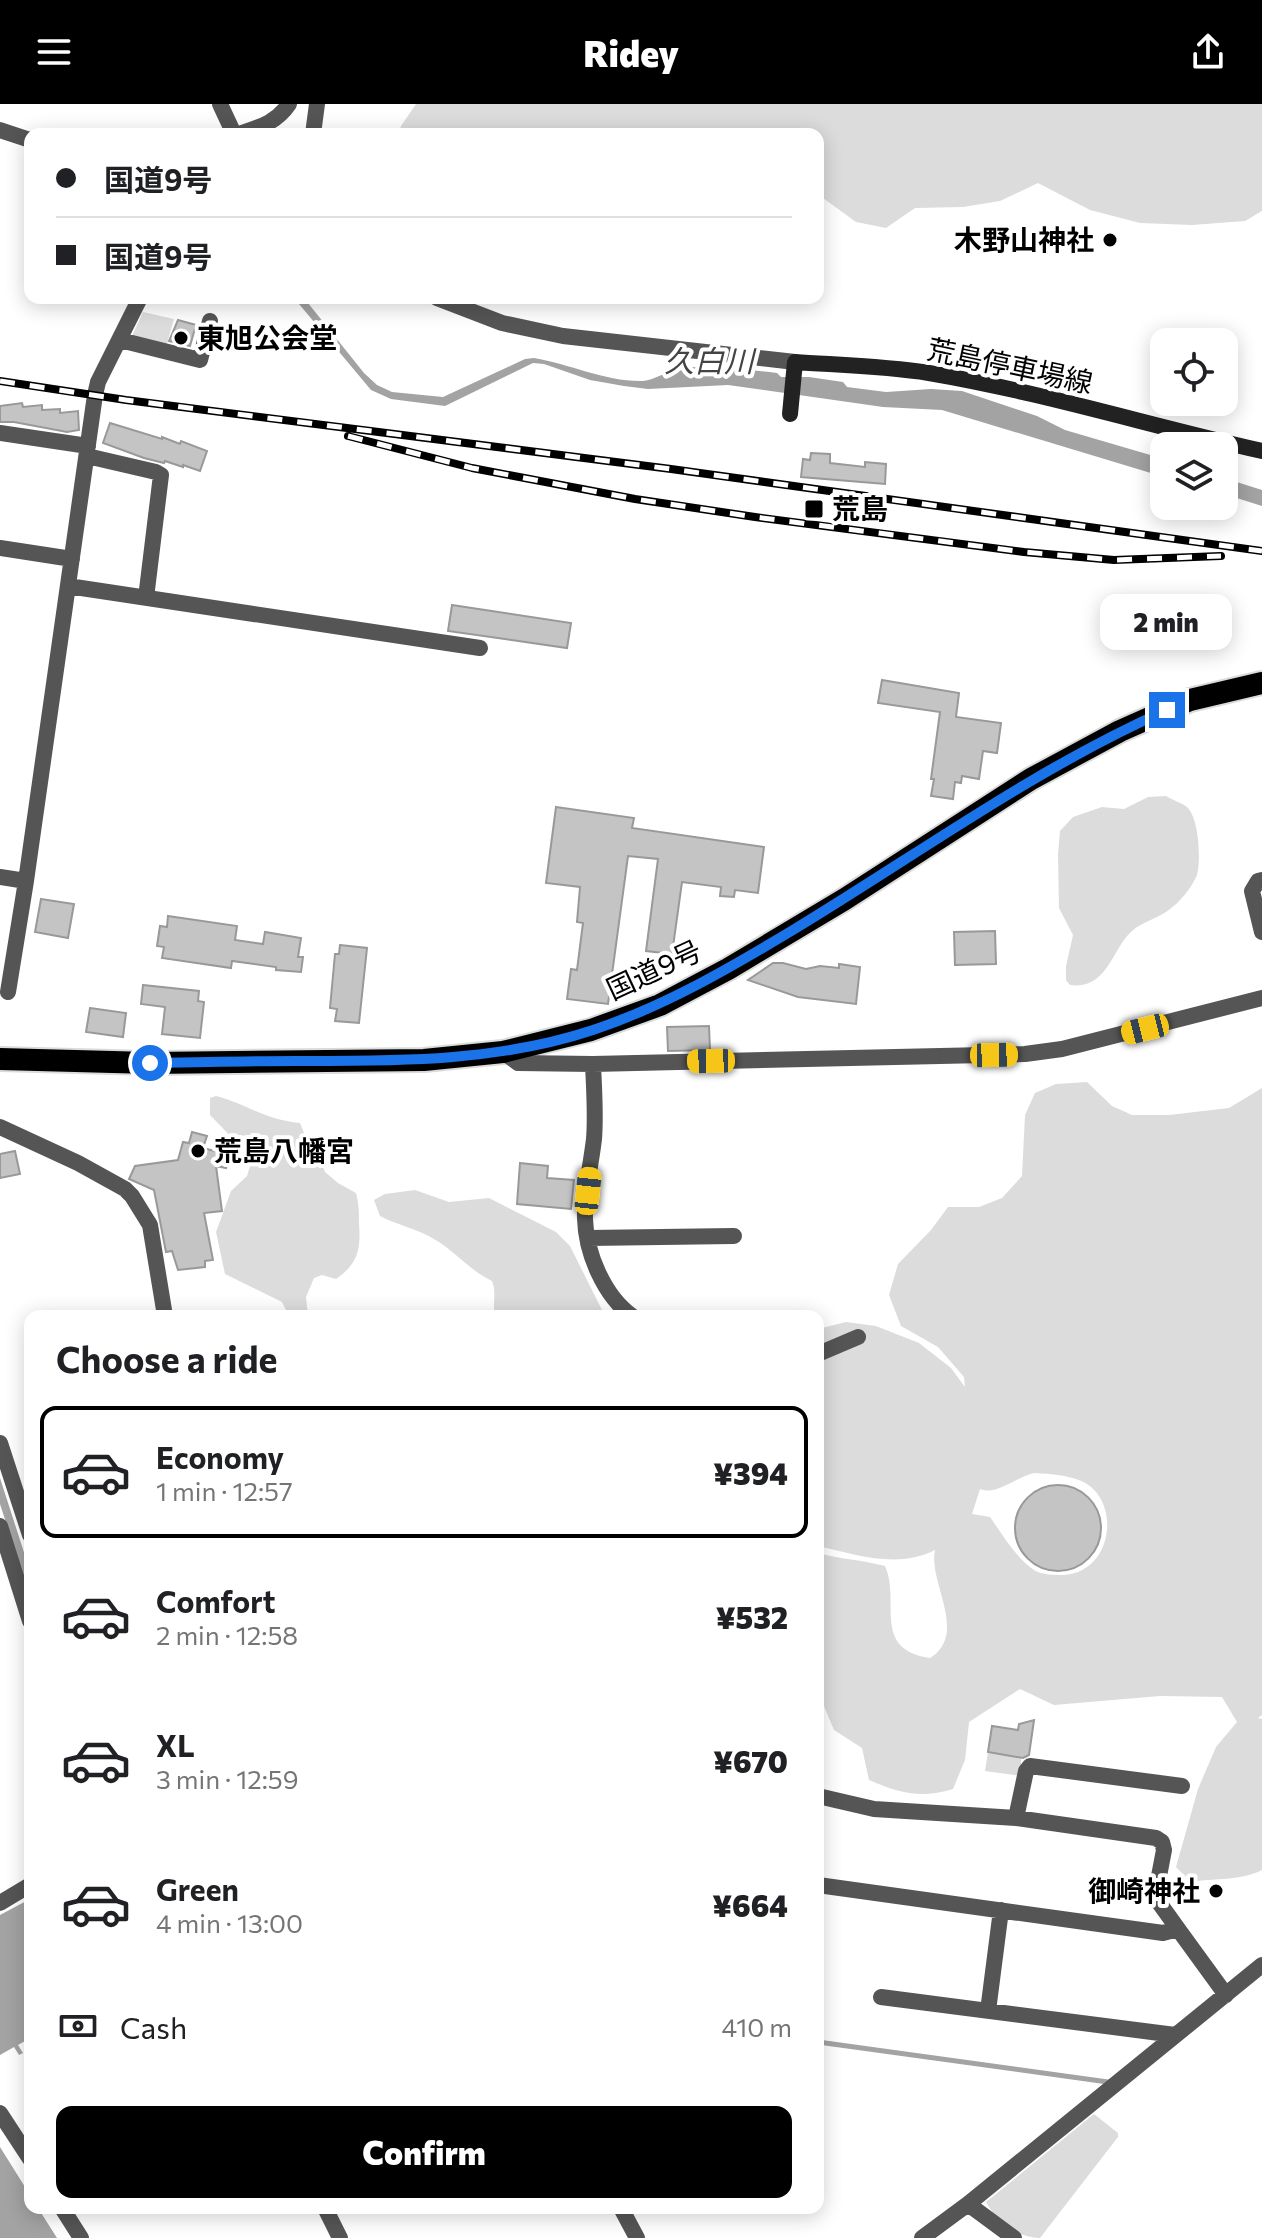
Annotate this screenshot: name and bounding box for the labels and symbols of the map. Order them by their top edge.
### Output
place label: 木野山神社 [954,222,1094,256]
marker: 木野山神社 [1101,231,1119,249]
place label: 東旭公会堂 [197,320,337,354]
marker: 東旭公会堂 [172,329,190,347]
street label: 荒島停車場線 [925,331,1096,399]
water label: 久白川 [664,341,757,378]
place label: 荒島 [832,491,888,525]
marker: 荒島 [803,498,825,520]
callout: 2 min [1101,594,1233,650]
route end [1149,692,1185,728]
street label: 国道9号 [601,932,707,1006]
car [1119,1012,1171,1046]
car [970,1043,1018,1067]
route start [132,1045,168,1081]
car [687,1049,735,1073]
place label: 荒島八幡宮 [214,1133,354,1167]
marker: 荒島八幡宮 [189,1142,207,1160]
car [574,1166,602,1216]
place label: 御崎神社 [1088,1873,1200,1907]
marker: 御崎神社 [1207,1882,1225,1900]

